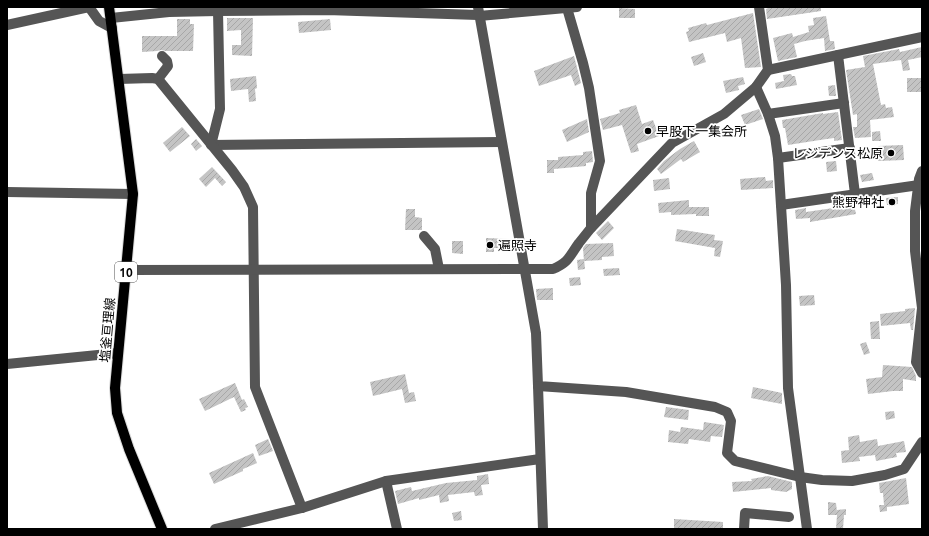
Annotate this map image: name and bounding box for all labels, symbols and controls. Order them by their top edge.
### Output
place label: 早股下一集会所 [656,124,747,138]
marker: 早股下一集会所 [643,126,653,136]
place label: レジデンス松原 [792,146,883,160]
marker: レジデンス松原 [886,148,896,158]
place label: 熊野神社 [832,195,884,209]
marker: 熊野神社 [887,197,897,207]
place label: 遍照寺 [498,238,537,252]
marker: 遍照寺 [485,240,495,250]
road number: 10 [115,262,137,282]
street label: 塩釜亘理線 [97,297,117,363]

